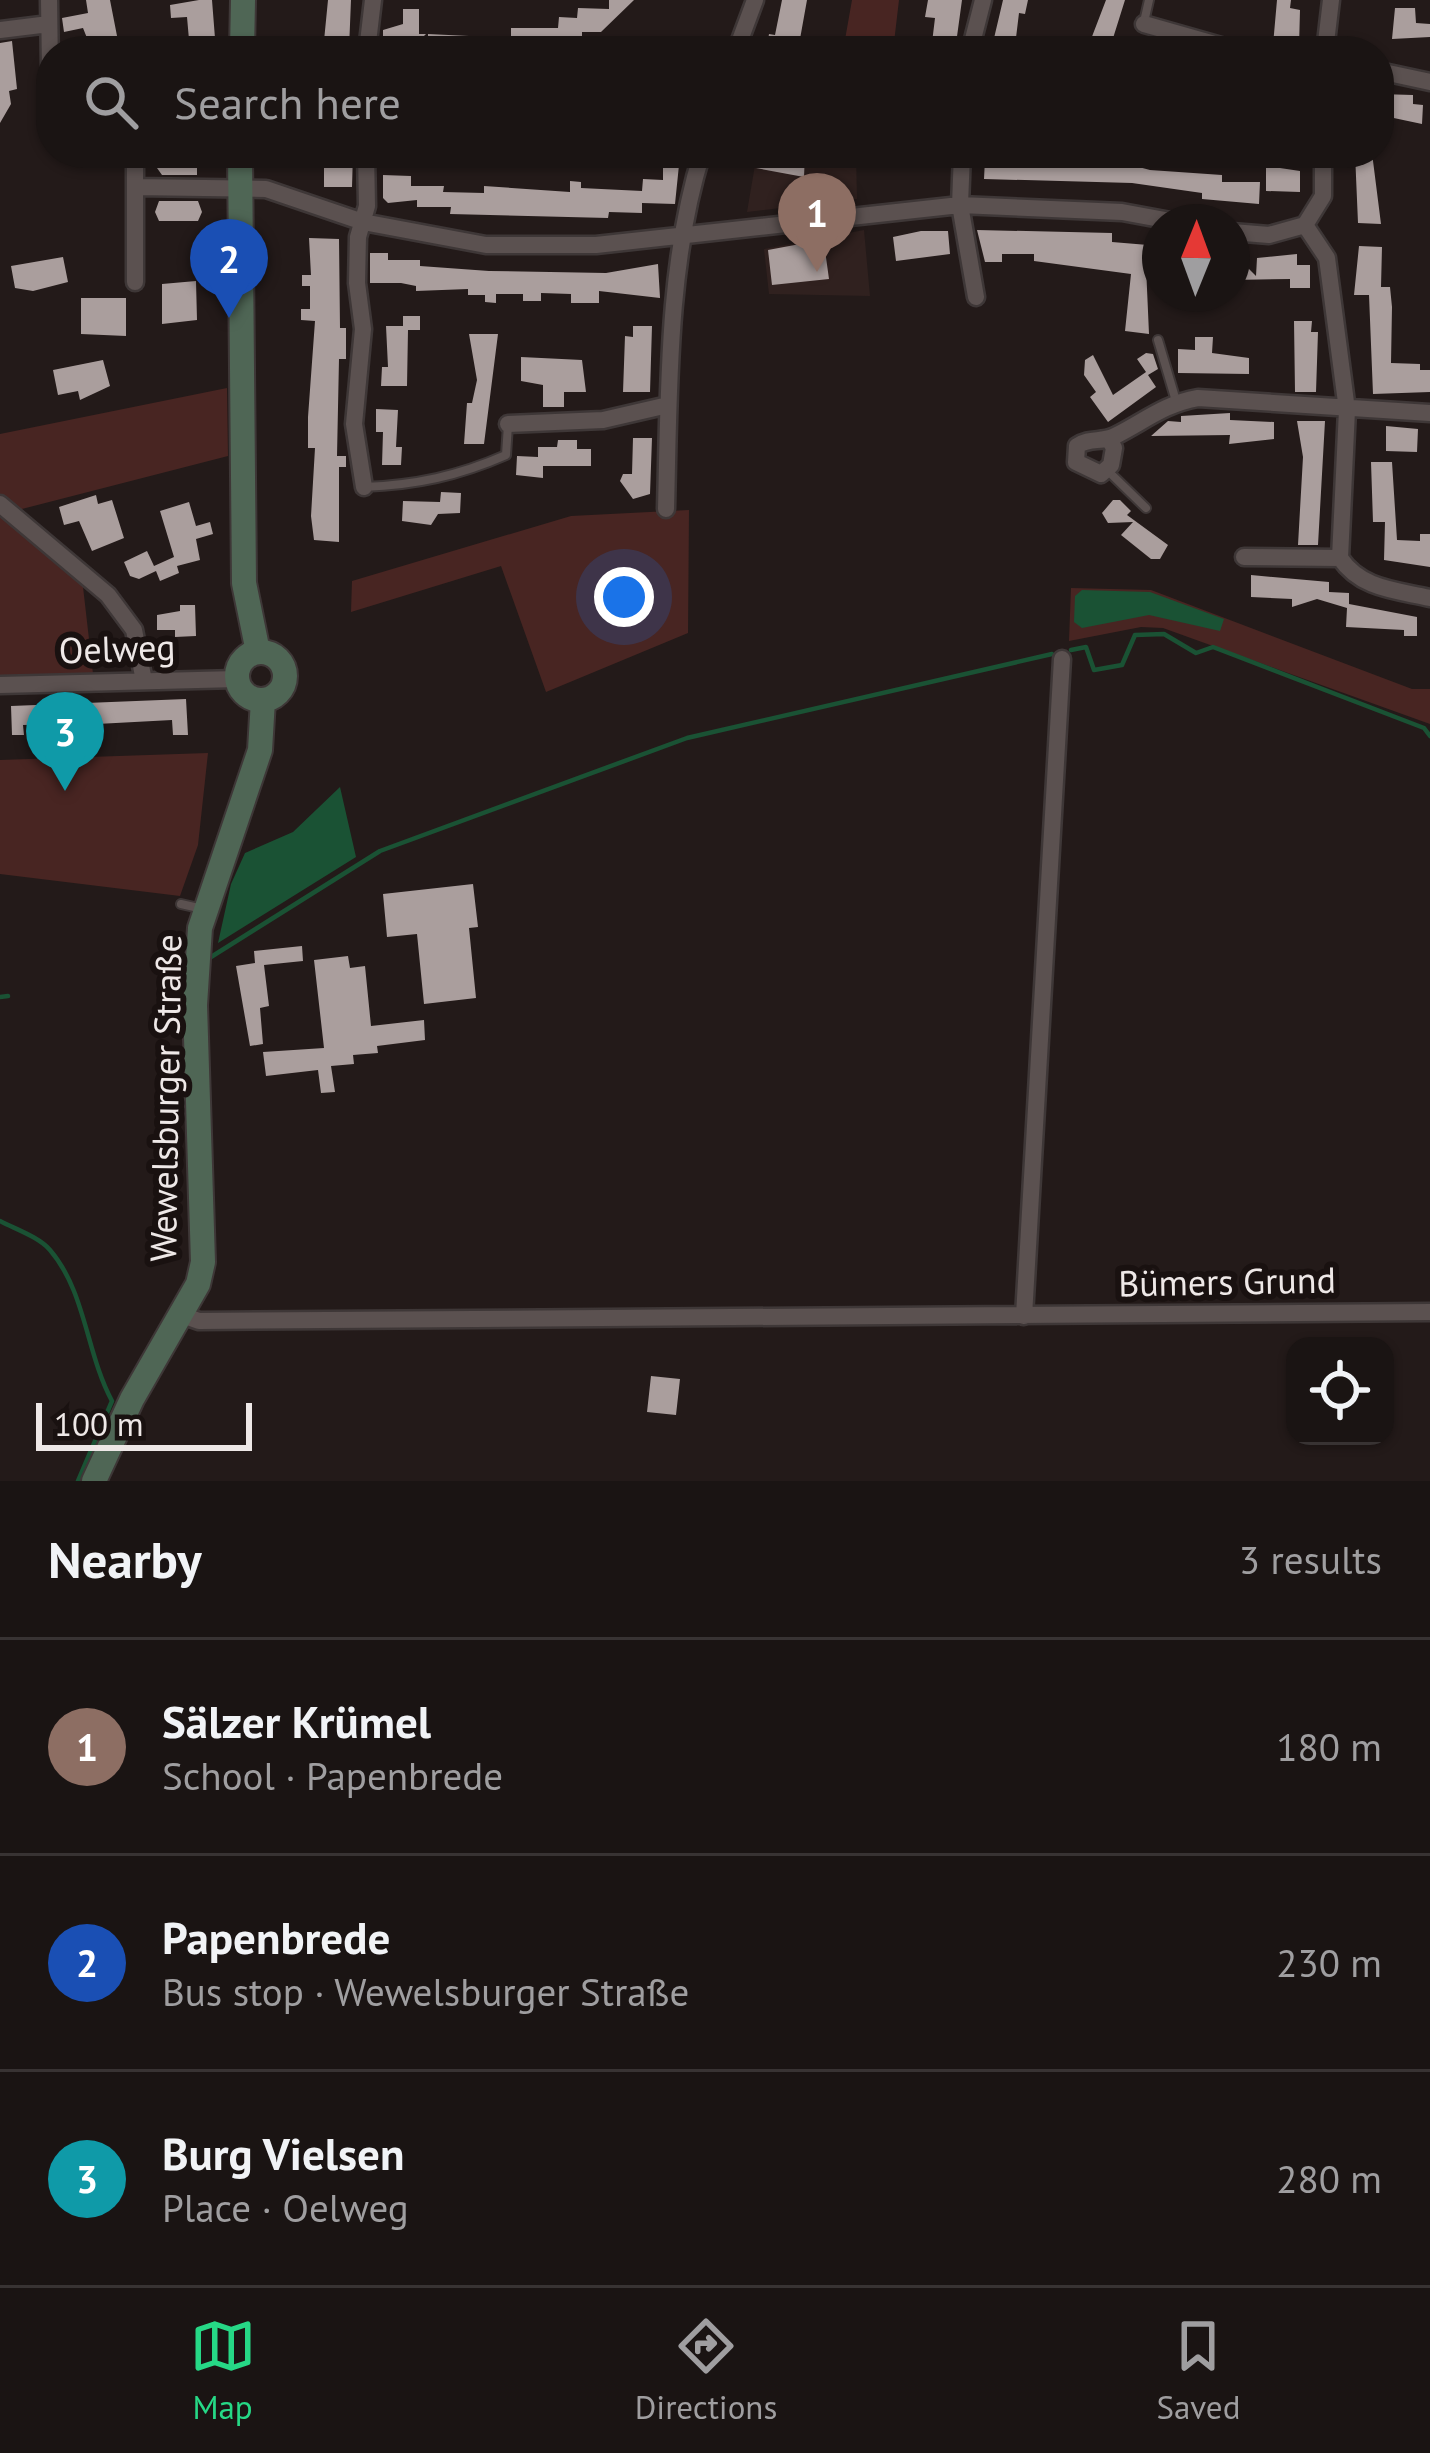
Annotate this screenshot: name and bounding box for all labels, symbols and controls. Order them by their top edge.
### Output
search box [36,36,1394,168]
icon: search [78,69,144,135]
text: Search here [174,73,401,131]
pin: 1 [778,173,856,272]
north arrow [1142,204,1250,312]
pin: 2 [190,219,268,318]
your location [594,567,654,627]
street label: Oelweg [58,622,176,674]
pin: 3 [26,692,104,791]
street label: Wewelsburger Straße [139,934,191,1262]
street label: Bümers Grund [1118,1256,1336,1306]
map controls [1286,1337,1394,1445]
button: locate [1286,1337,1394,1445]
scale bar [36,1397,252,1450]
text: 100 m [54,1402,144,1445]
text: Nearby [48,1526,202,1592]
text: 3 results [1239,1534,1382,1585]
text: Sälzer Krümel [162,1692,431,1750]
text: 1 [76,1721,98,1772]
text: 180 m [1276,1721,1382,1772]
text: School · Papenbrede [162,1750,503,1801]
text: Papenbrede [162,1908,390,1966]
text: 2 [76,1937,98,1988]
text: 230 m [1276,1937,1382,1988]
text: Bus stop · Wewelsburger Straße [162,1966,689,2017]
text: Burg Vielsen [162,2124,404,2182]
text: 3 [76,2153,98,2204]
text: 280 m [1276,2153,1382,2204]
text: Place · Oelweg [162,2182,409,2233]
tab: Map [190,2313,256,2428]
tab: Directions [635,2313,777,2428]
tab: Saved [1156,2313,1240,2428]

